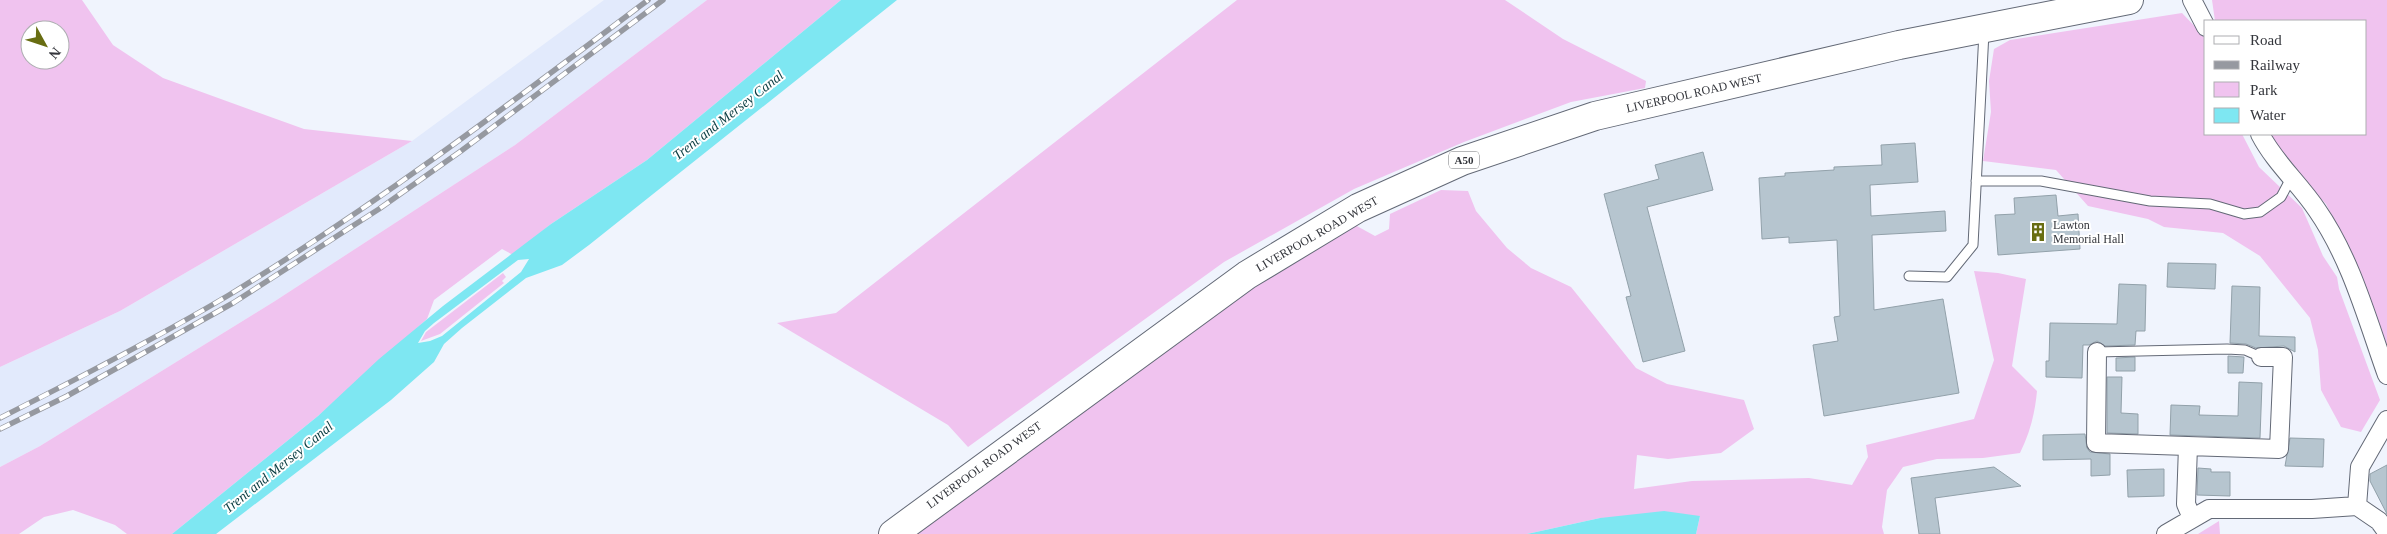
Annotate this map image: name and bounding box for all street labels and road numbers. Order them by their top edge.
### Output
street label: LIVERPOOL ROAD WEST [1625,70,1764,115]
road number: A50 [1449,152,1479,168]
street label: LIVERPOOL ROAD WEST [1253,193,1381,275]
street label: LIVERPOOL ROAD WEST [924,418,1045,511]

